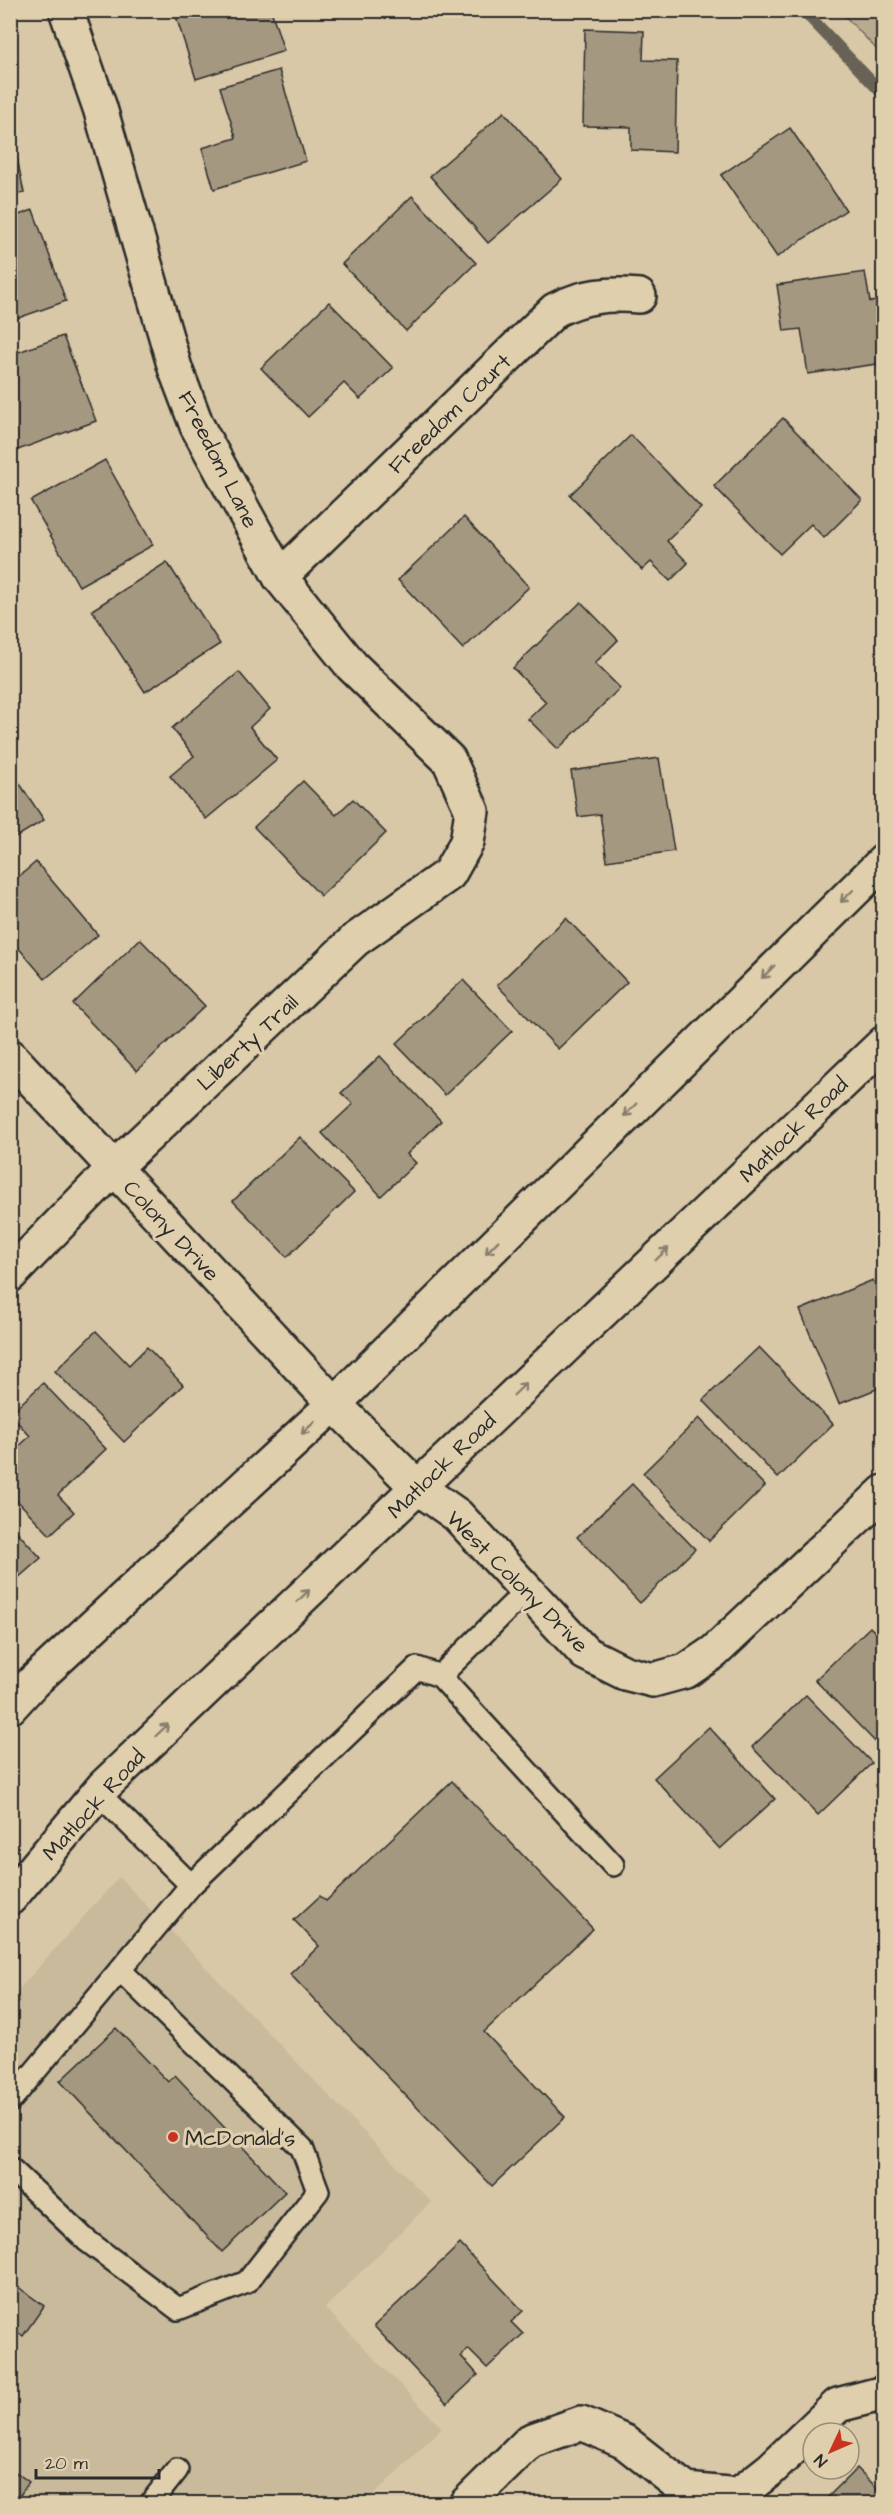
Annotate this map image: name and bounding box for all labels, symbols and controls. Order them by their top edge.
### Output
street label: Freedom Court [381,347,519,481]
street label: Freedom Lane [170,386,266,534]
one-way arrow [839,889,854,903]
one-way arrow [761,965,776,980]
street label: Liberty Trail [190,988,306,1099]
street label: Matlock Road [733,1070,855,1190]
one-way arrow [623,1102,638,1117]
street label: Colony Drive [115,1173,226,1289]
one-way arrow [484,1240,499,1255]
one-way arrow [654,1247,669,1261]
one-way arrow [513,1381,528,1396]
street label: Matlock Road [381,1406,503,1526]
one-way arrow [301,1421,316,1435]
street label: West Colony Drive [438,1504,595,1661]
one-way arrow [296,1588,311,1603]
one-way arrow [155,1723,170,1738]
street label: Matlock Road [35,1742,153,1868]
place label: McDonald's [185,2123,295,2154]
marker: McDonald's [166,2130,180,2144]
north arrow [801,2421,861,2481]
scale bar [36,2442,159,2480]
text: N [810,2449,832,2472]
text: 20 m [45,2451,88,2476]

